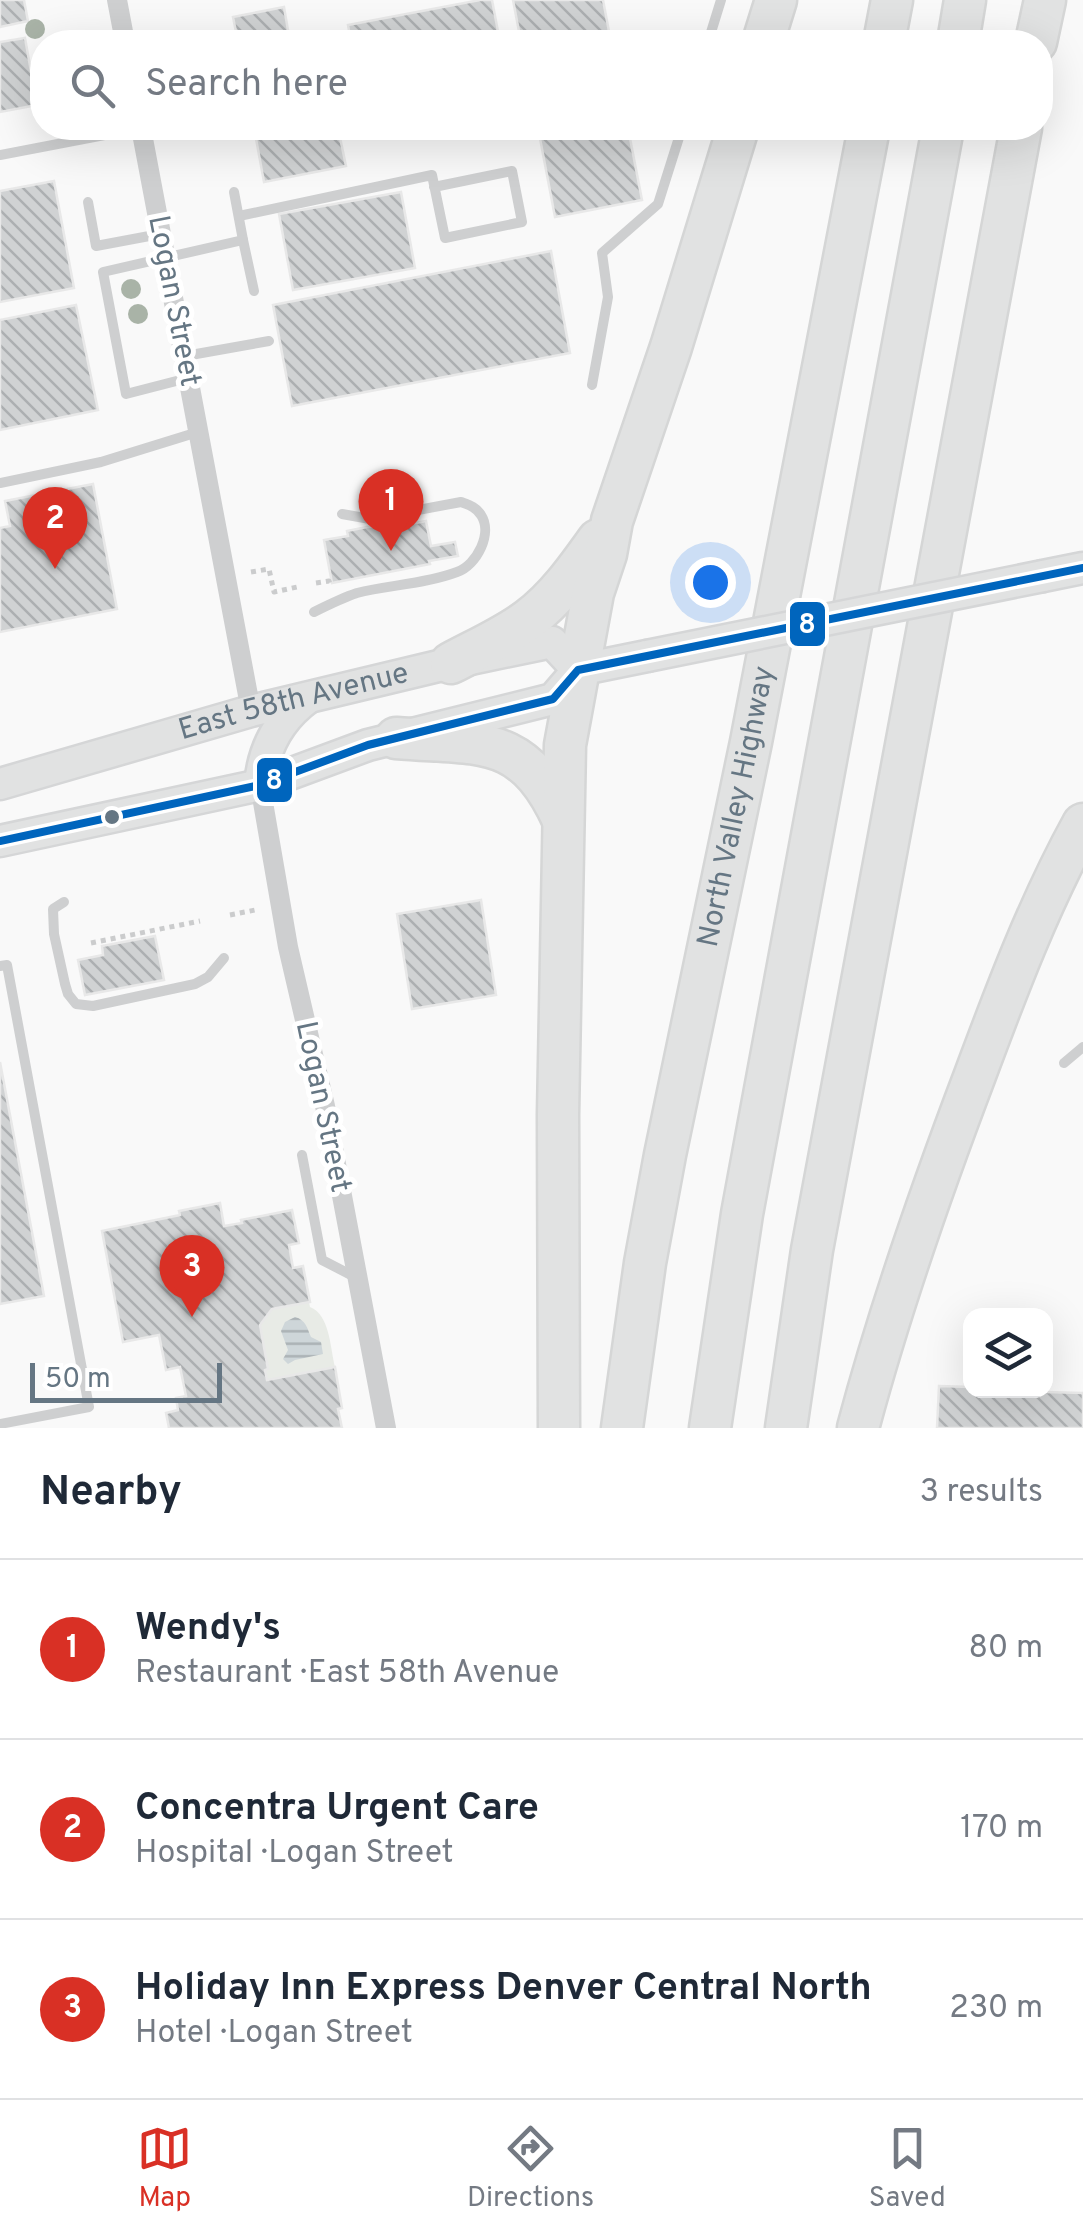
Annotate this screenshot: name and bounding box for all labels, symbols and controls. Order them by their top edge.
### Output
search box [30,30,1053,140]
icon: search [65,58,120,113]
text: Search here [145,61,348,110]
street label: Logan Street [138,212,208,390]
pin: 1 [358,468,424,551]
pin: 2 [22,486,88,569]
your location [685,557,736,608]
line badge: 8 [788,600,827,648]
text: 8 [798,608,816,644]
street label: East 58th Avenue [174,655,412,750]
street label: North Valley Highway [690,663,784,951]
line badge: 8 [255,756,294,804]
text: 8 [265,764,283,800]
unlabelled marker [102,807,122,827]
street label: Logan Street [286,1018,358,1196]
pin: 3 [160,1234,224,1317]
map controls [963,1308,1053,1398]
button: layers [963,1308,1053,1398]
scale bar [30,1358,222,1402]
text: 50 m [45,1362,111,1398]
text: Nearby [40,1467,182,1520]
text: 3 results [920,1473,1043,1513]
text: Wendy's [135,1605,281,1654]
text: 1 [66,1629,79,1669]
text: 80 m [969,1629,1043,1669]
text: Restaurant · East 58th Avenue [135,1654,559,1694]
text: Concentra Urgent Care [135,1785,539,1834]
text: 2 [63,1809,82,1849]
text: 170 m [960,1809,1043,1849]
text: Hospital · Logan Street [135,1834,454,1874]
text: Holiday Inn Express Denver Central North [135,1965,872,2014]
text: 3 [63,1989,82,2029]
text: 230 m [949,1989,1043,2029]
text: Hotel · Logan Street [135,2014,413,2054]
tab: Map [137,2121,192,2217]
tab: Directions [467,2121,594,2217]
tab: Saved [869,2121,946,2217]

